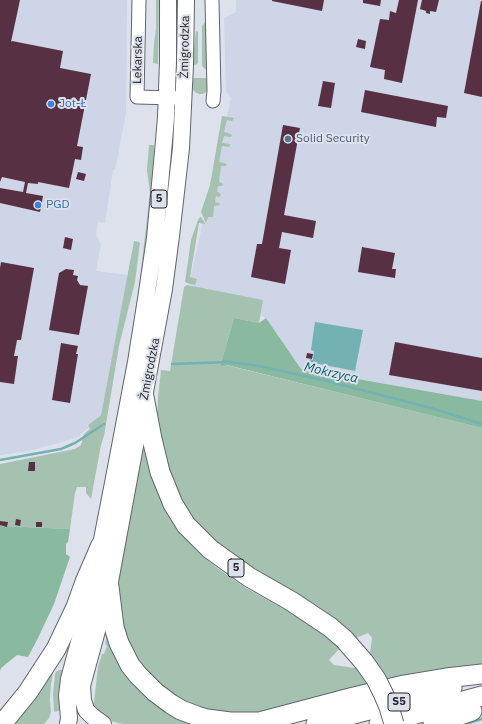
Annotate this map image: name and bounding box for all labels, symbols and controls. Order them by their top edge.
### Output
street label: Żmigrodzka [177,15,193,79]
street label: Lekarska [130,36,146,84]
place label: Jot-Ł [59,97,87,111]
marker: Jot-Ł [46,99,56,109]
place label: Solid Security [296,132,370,146]
marker: Solid Security [283,134,293,144]
road number: 5 [151,190,167,208]
place label: PGD [46,198,70,212]
marker: PGD [33,200,43,210]
street label: Żmigrodzka [137,337,163,401]
water label: Mokrzyca [303,359,359,387]
road number: 5 [228,559,244,577]
road number: S5 [388,693,410,711]

